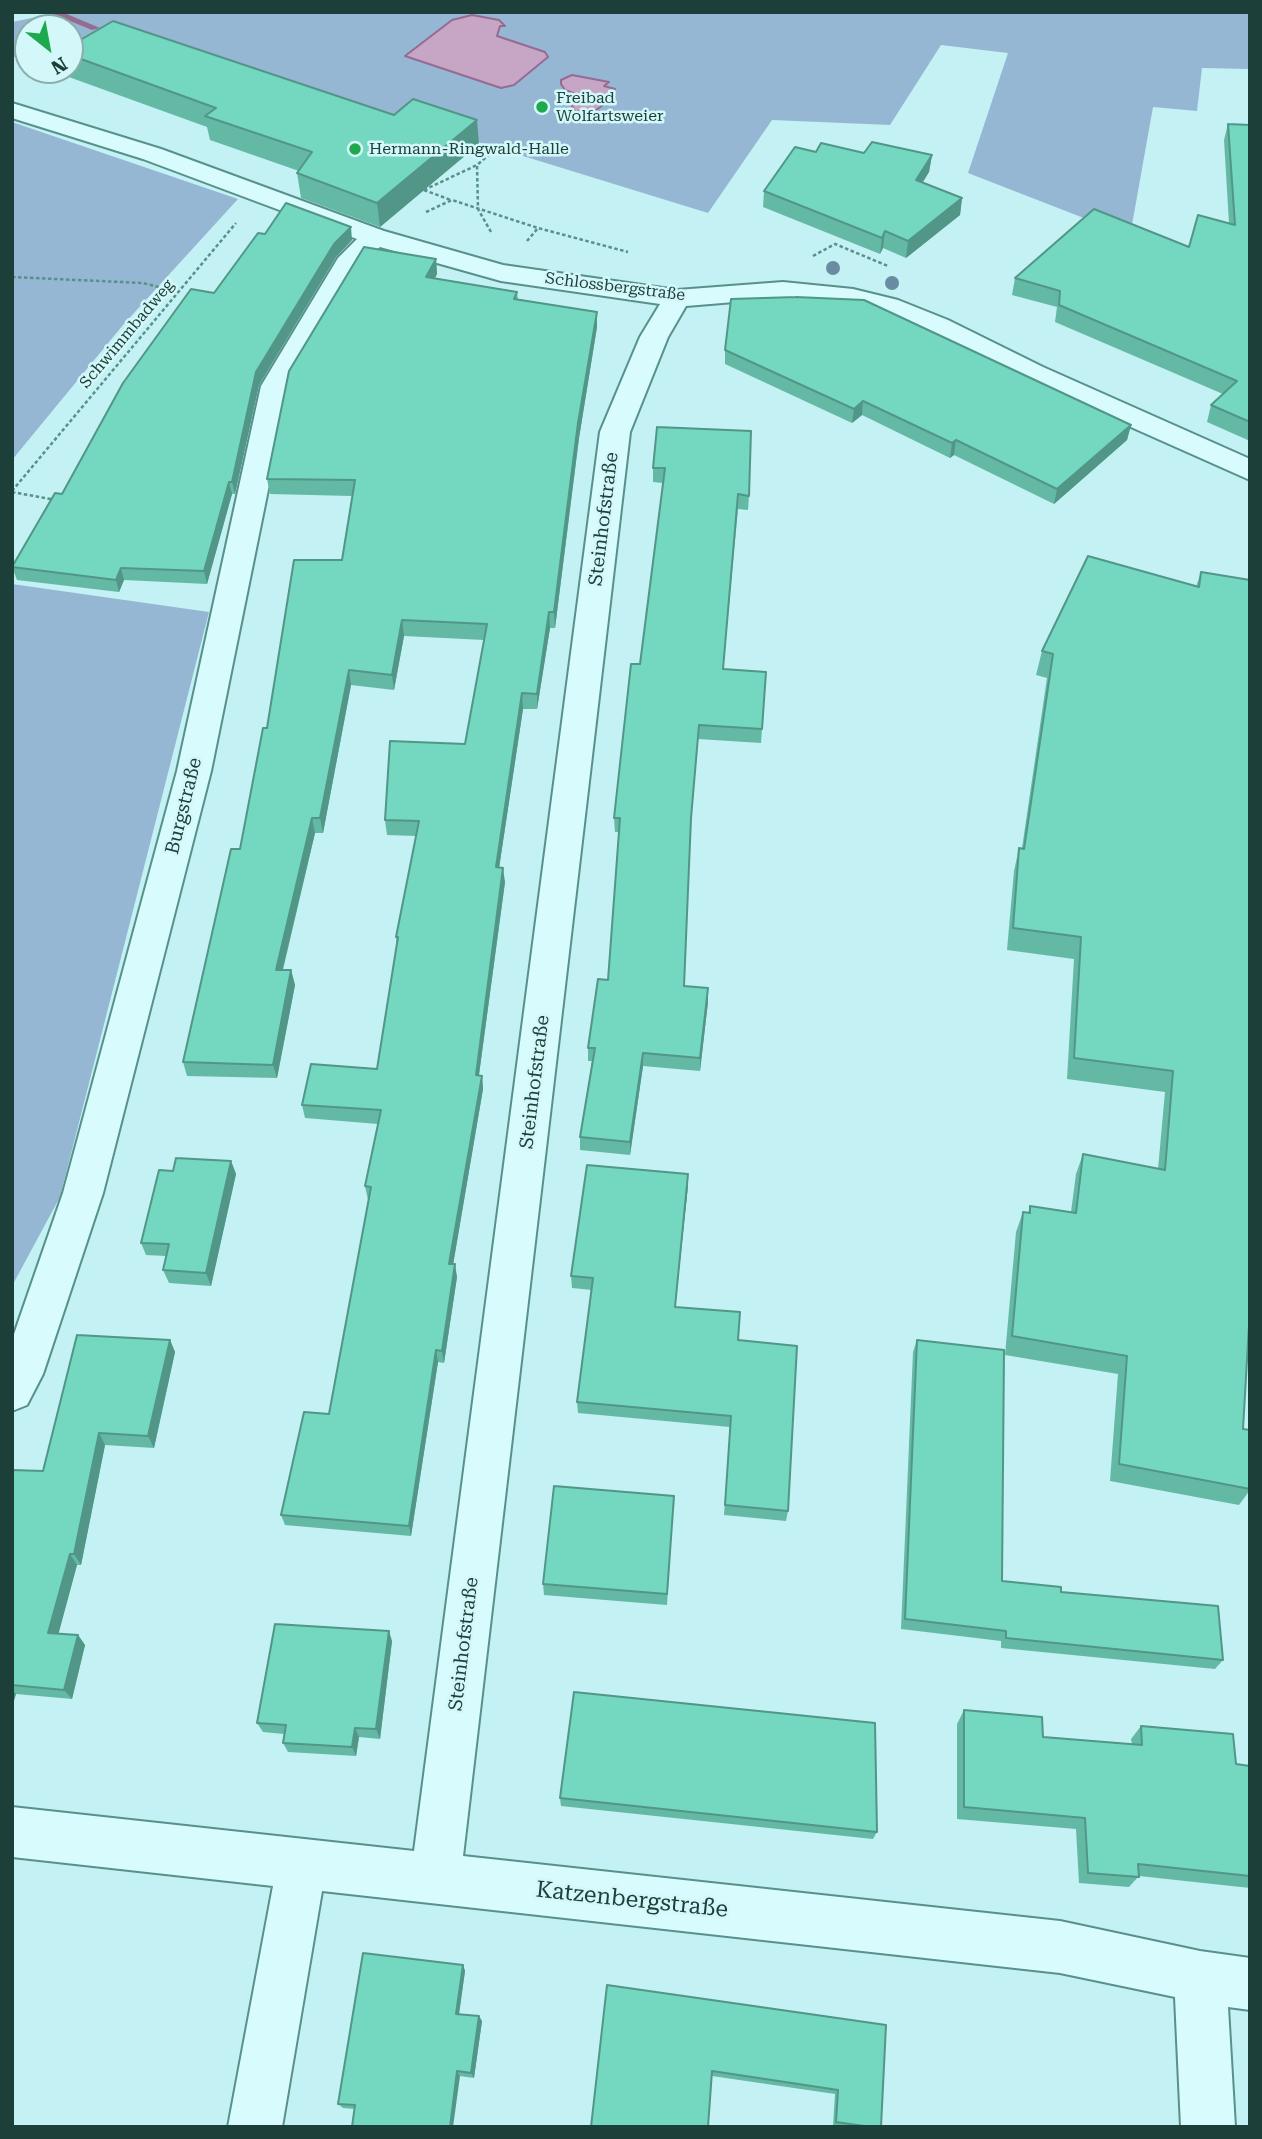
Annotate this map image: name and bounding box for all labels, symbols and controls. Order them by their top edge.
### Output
north arrow [14,14,84,84]
text: N [47,52,71,79]
place label: Freibad Wolfartsweier [556,88,663,126]
marker: Freibad Wolfartsweier [534,99,550,115]
place label: Hermann-Ringwald-Halle [369,139,569,159]
marker: Hermann-Ringwald-Halle [347,141,363,157]
street label: Schlossbergstraße [544,269,686,305]
street label: Schwimmbadweg [76,276,178,392]
street label: Steinhofstraße [584,451,624,587]
street label: Burgstraße [161,755,207,857]
street label: Steinhofstraße [515,1014,555,1150]
street label: Steinhofstraße [444,1576,484,1712]
street label: Katzenbergstraße [535,1876,729,1924]

